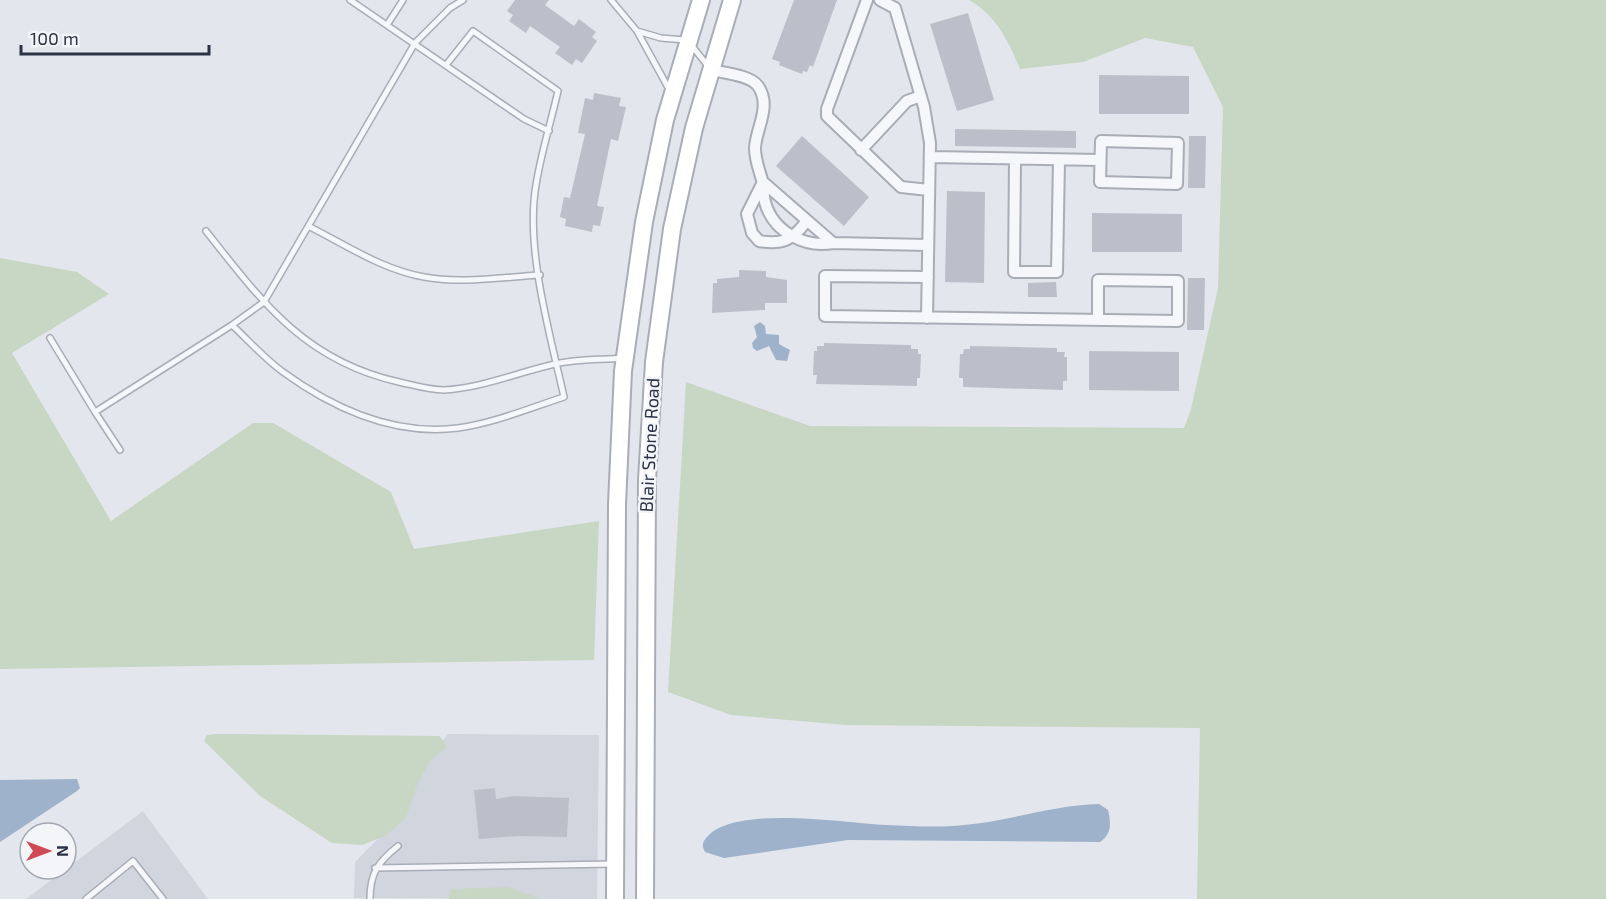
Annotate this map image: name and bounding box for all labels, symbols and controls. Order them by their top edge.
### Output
scale bar [21,18,208,56]
text: 100 m [30,27,79,49]
street label: Blair Stone Road [635,377,664,513]
north arrow [18,821,78,881]
text: N [54,845,73,857]

